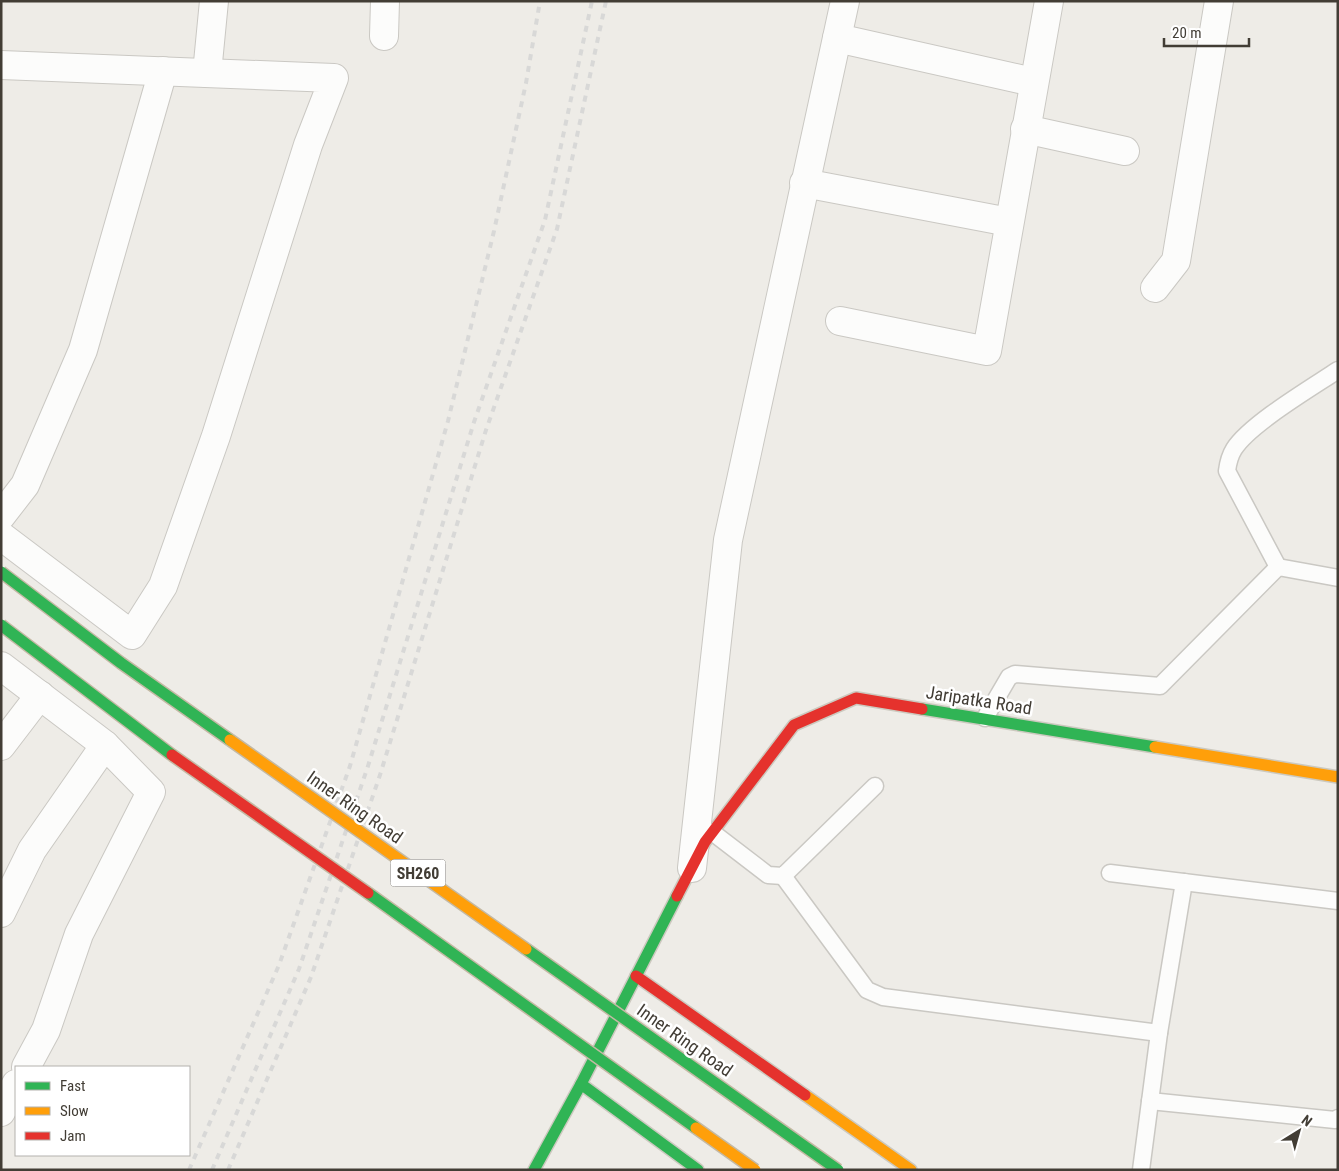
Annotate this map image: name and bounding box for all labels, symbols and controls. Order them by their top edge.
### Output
scale bar [1164,15,1249,47]
text: 20 m [1172,24,1202,42]
street label: Jaripatka Road [925,681,1033,719]
street label: Inner Ring Road [303,766,407,848]
road number: SH260 [390,860,446,886]
street label: Inner Ring Road [633,999,737,1081]
legend [15,1066,190,1156]
text: Fast [60,1077,85,1095]
text: Slow [60,1102,89,1120]
north arrow [1274,1106,1324,1156]
text: N [1299,1112,1315,1130]
text: Jam [60,1127,86,1145]

